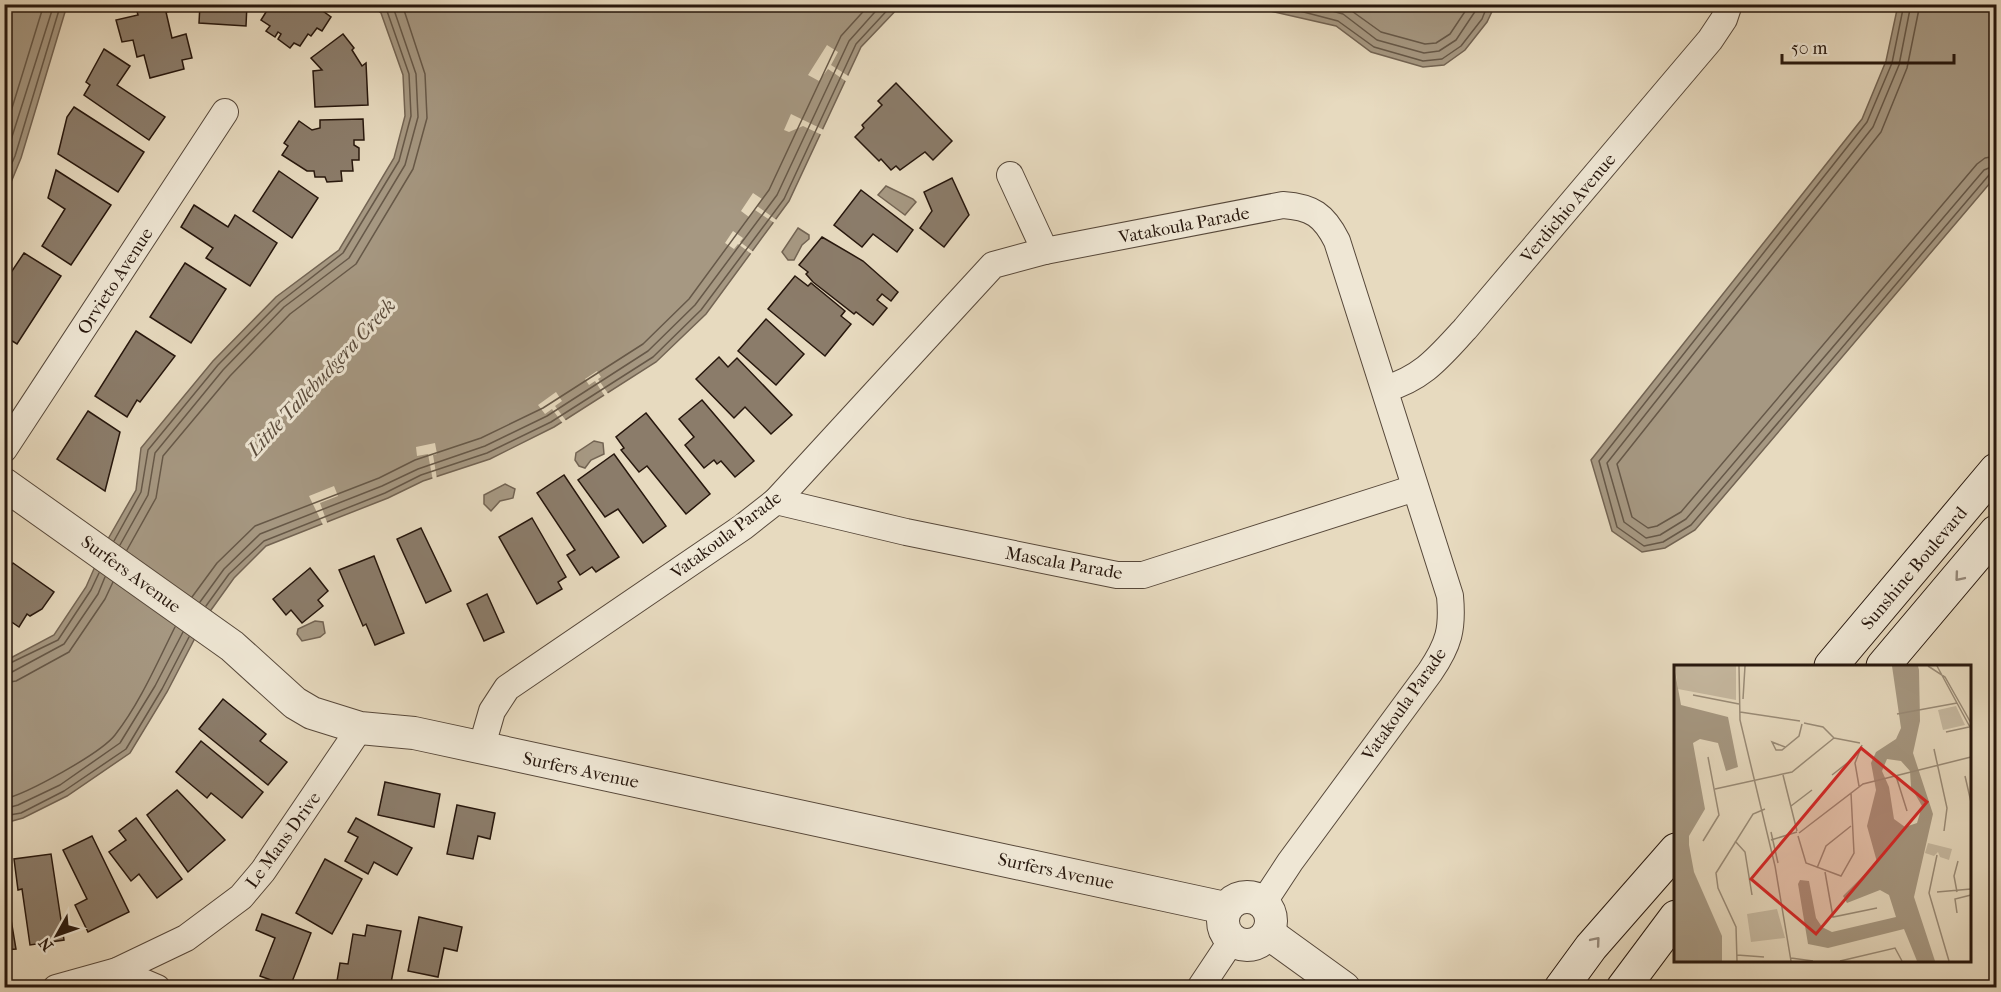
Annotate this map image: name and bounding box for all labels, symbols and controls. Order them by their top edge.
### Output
scale bar [1782,27,1954,65]
text: 50 m [1791,38,1828,59]
street label: Verdichio Avenue [1516,149,1620,268]
street label: Vatakoula Parade [1116,203,1251,249]
street label: Orvieto Avenue [73,224,158,338]
water label: Little Tallebudgera Creek [241,294,400,462]
street label: Vatakoula Parade [666,487,786,584]
street label: Sunshine Boulevard [1857,503,1972,634]
street label: Surfers Avenue [77,531,185,618]
street label: Mascala Parade [1004,543,1124,584]
one-way arrow [1955,570,1966,581]
street label: Vatakoula Parade [1357,644,1451,765]
inset map [1674,665,1971,962]
street label: Surfers Avenue [521,748,641,793]
street label: Le Mans Drive [242,788,325,892]
street label: Surfers Avenue [996,849,1116,894]
north arrow [27,905,87,965]
text: N [34,933,57,955]
one-way arrow [1589,937,1600,948]

